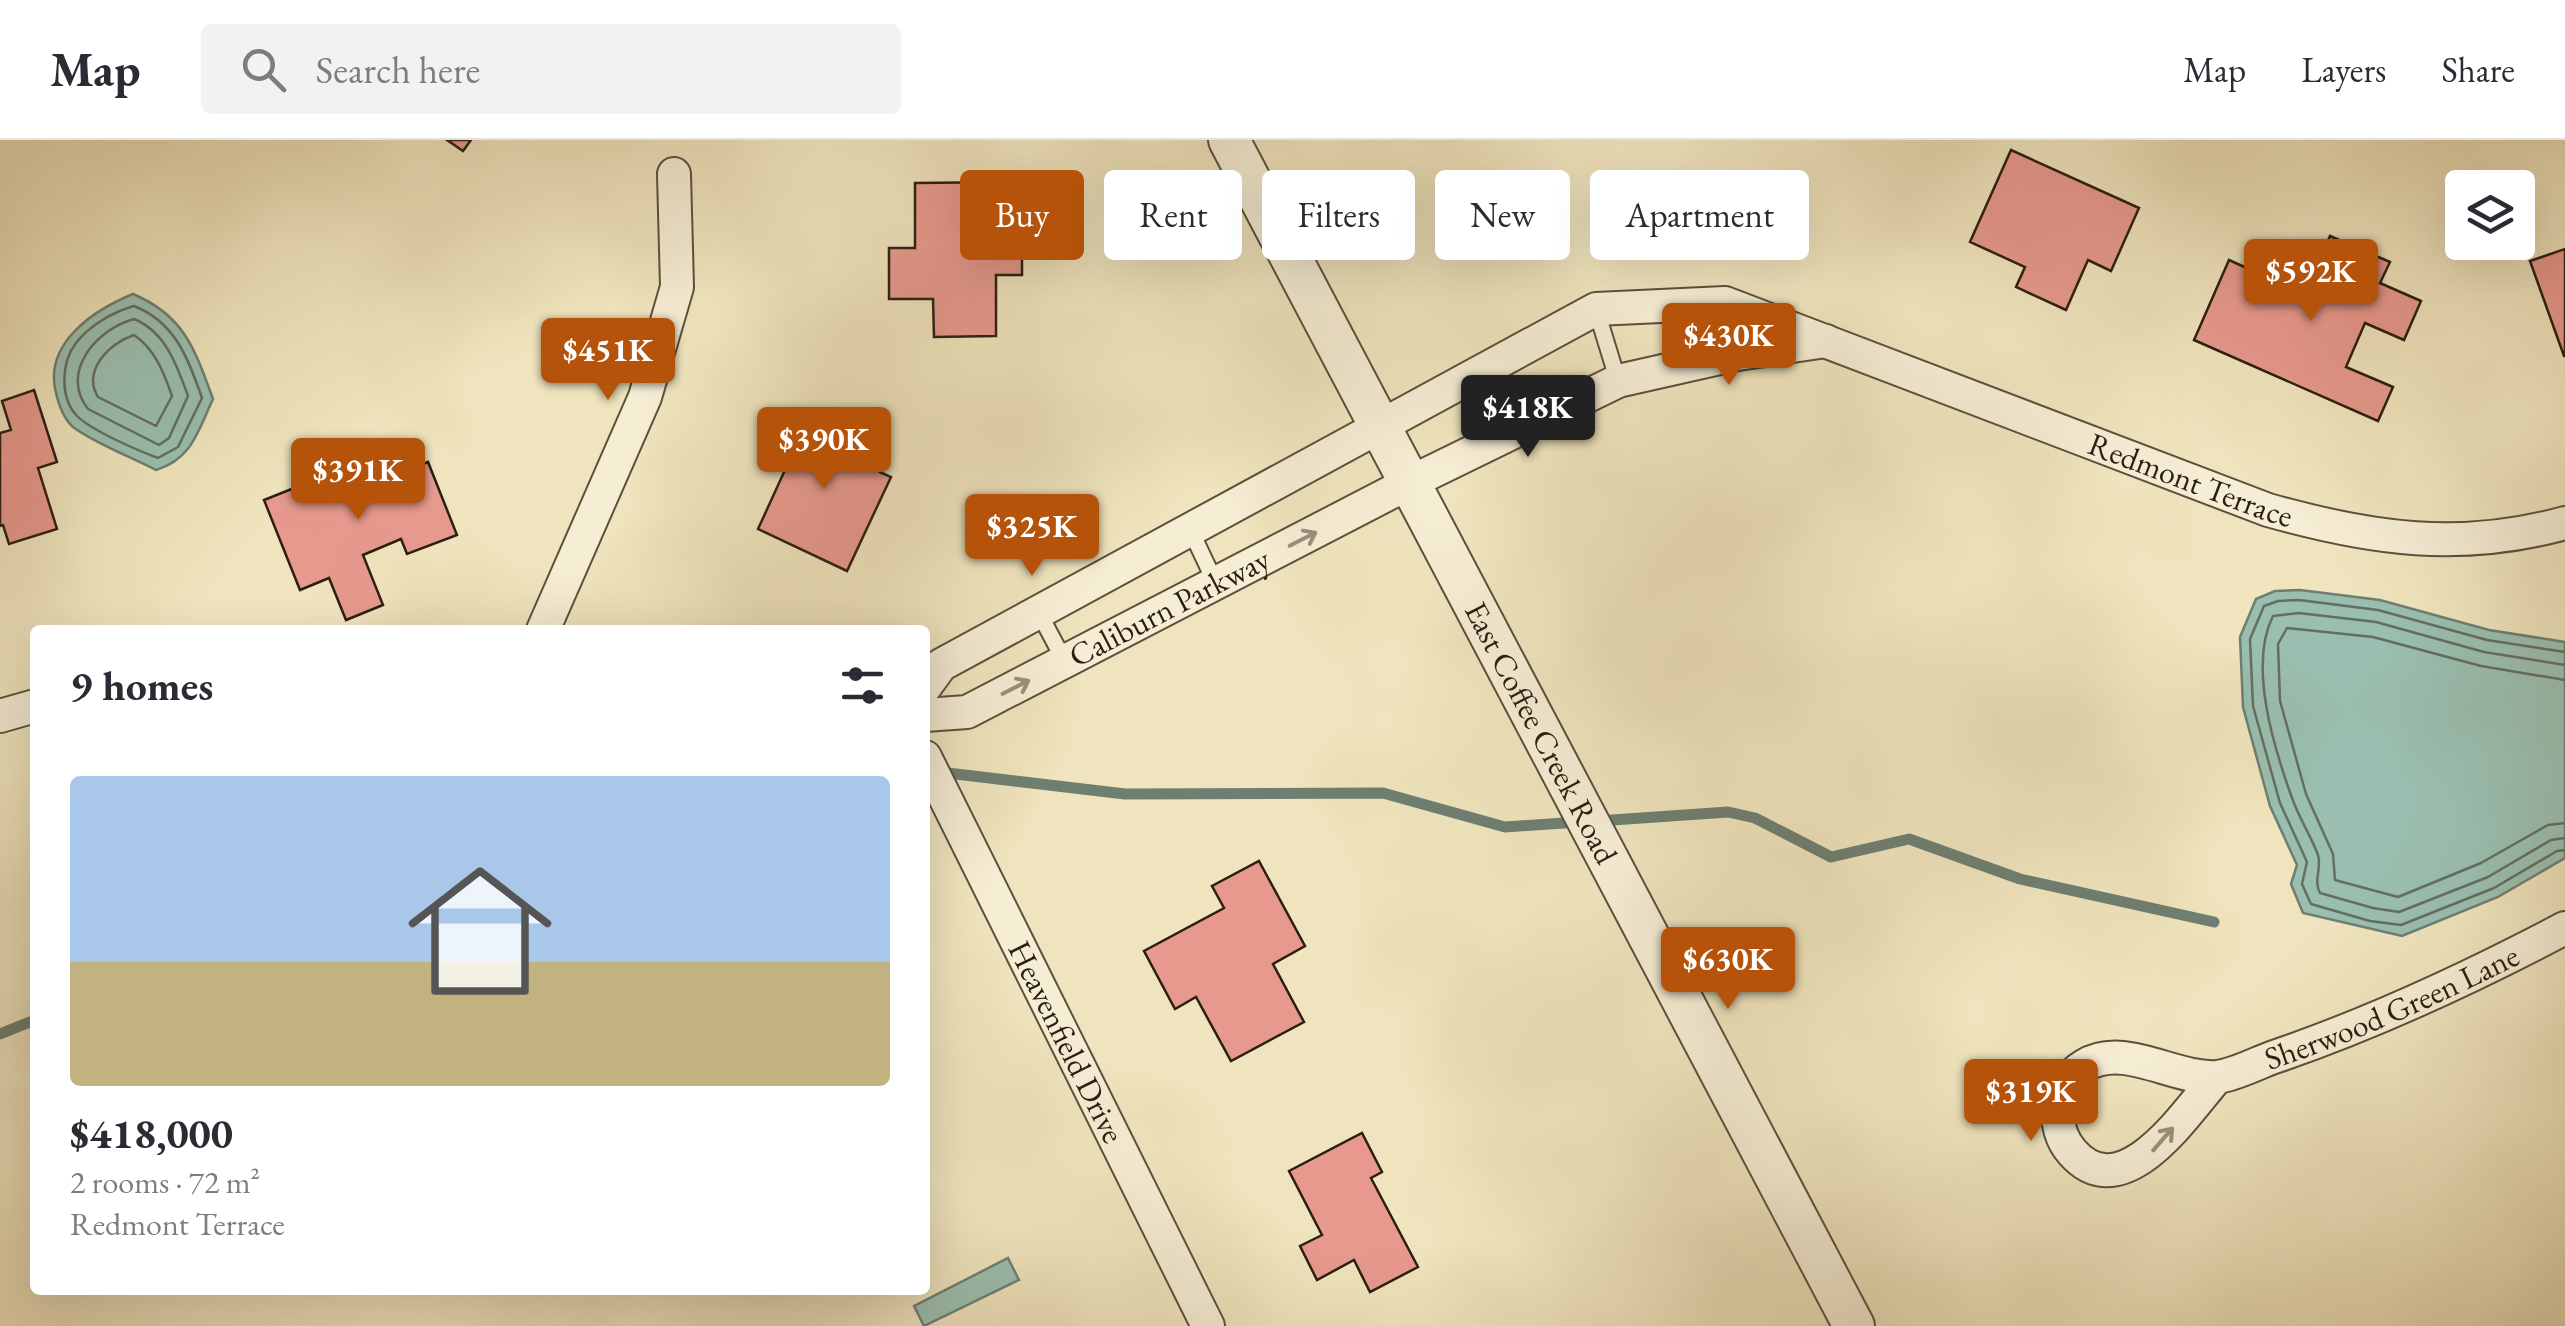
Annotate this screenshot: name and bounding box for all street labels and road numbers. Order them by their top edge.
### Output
street label: Redmont Terrace [2083,423,2297,537]
street label: Caliburn Parkway [1062,537,1278,677]
street label: East Coffee Creek Road [1455,594,1628,872]
street label: Heavenfield Drive [999,933,1135,1150]
street label: Sherwood Green Lane [2259,934,2526,1080]

